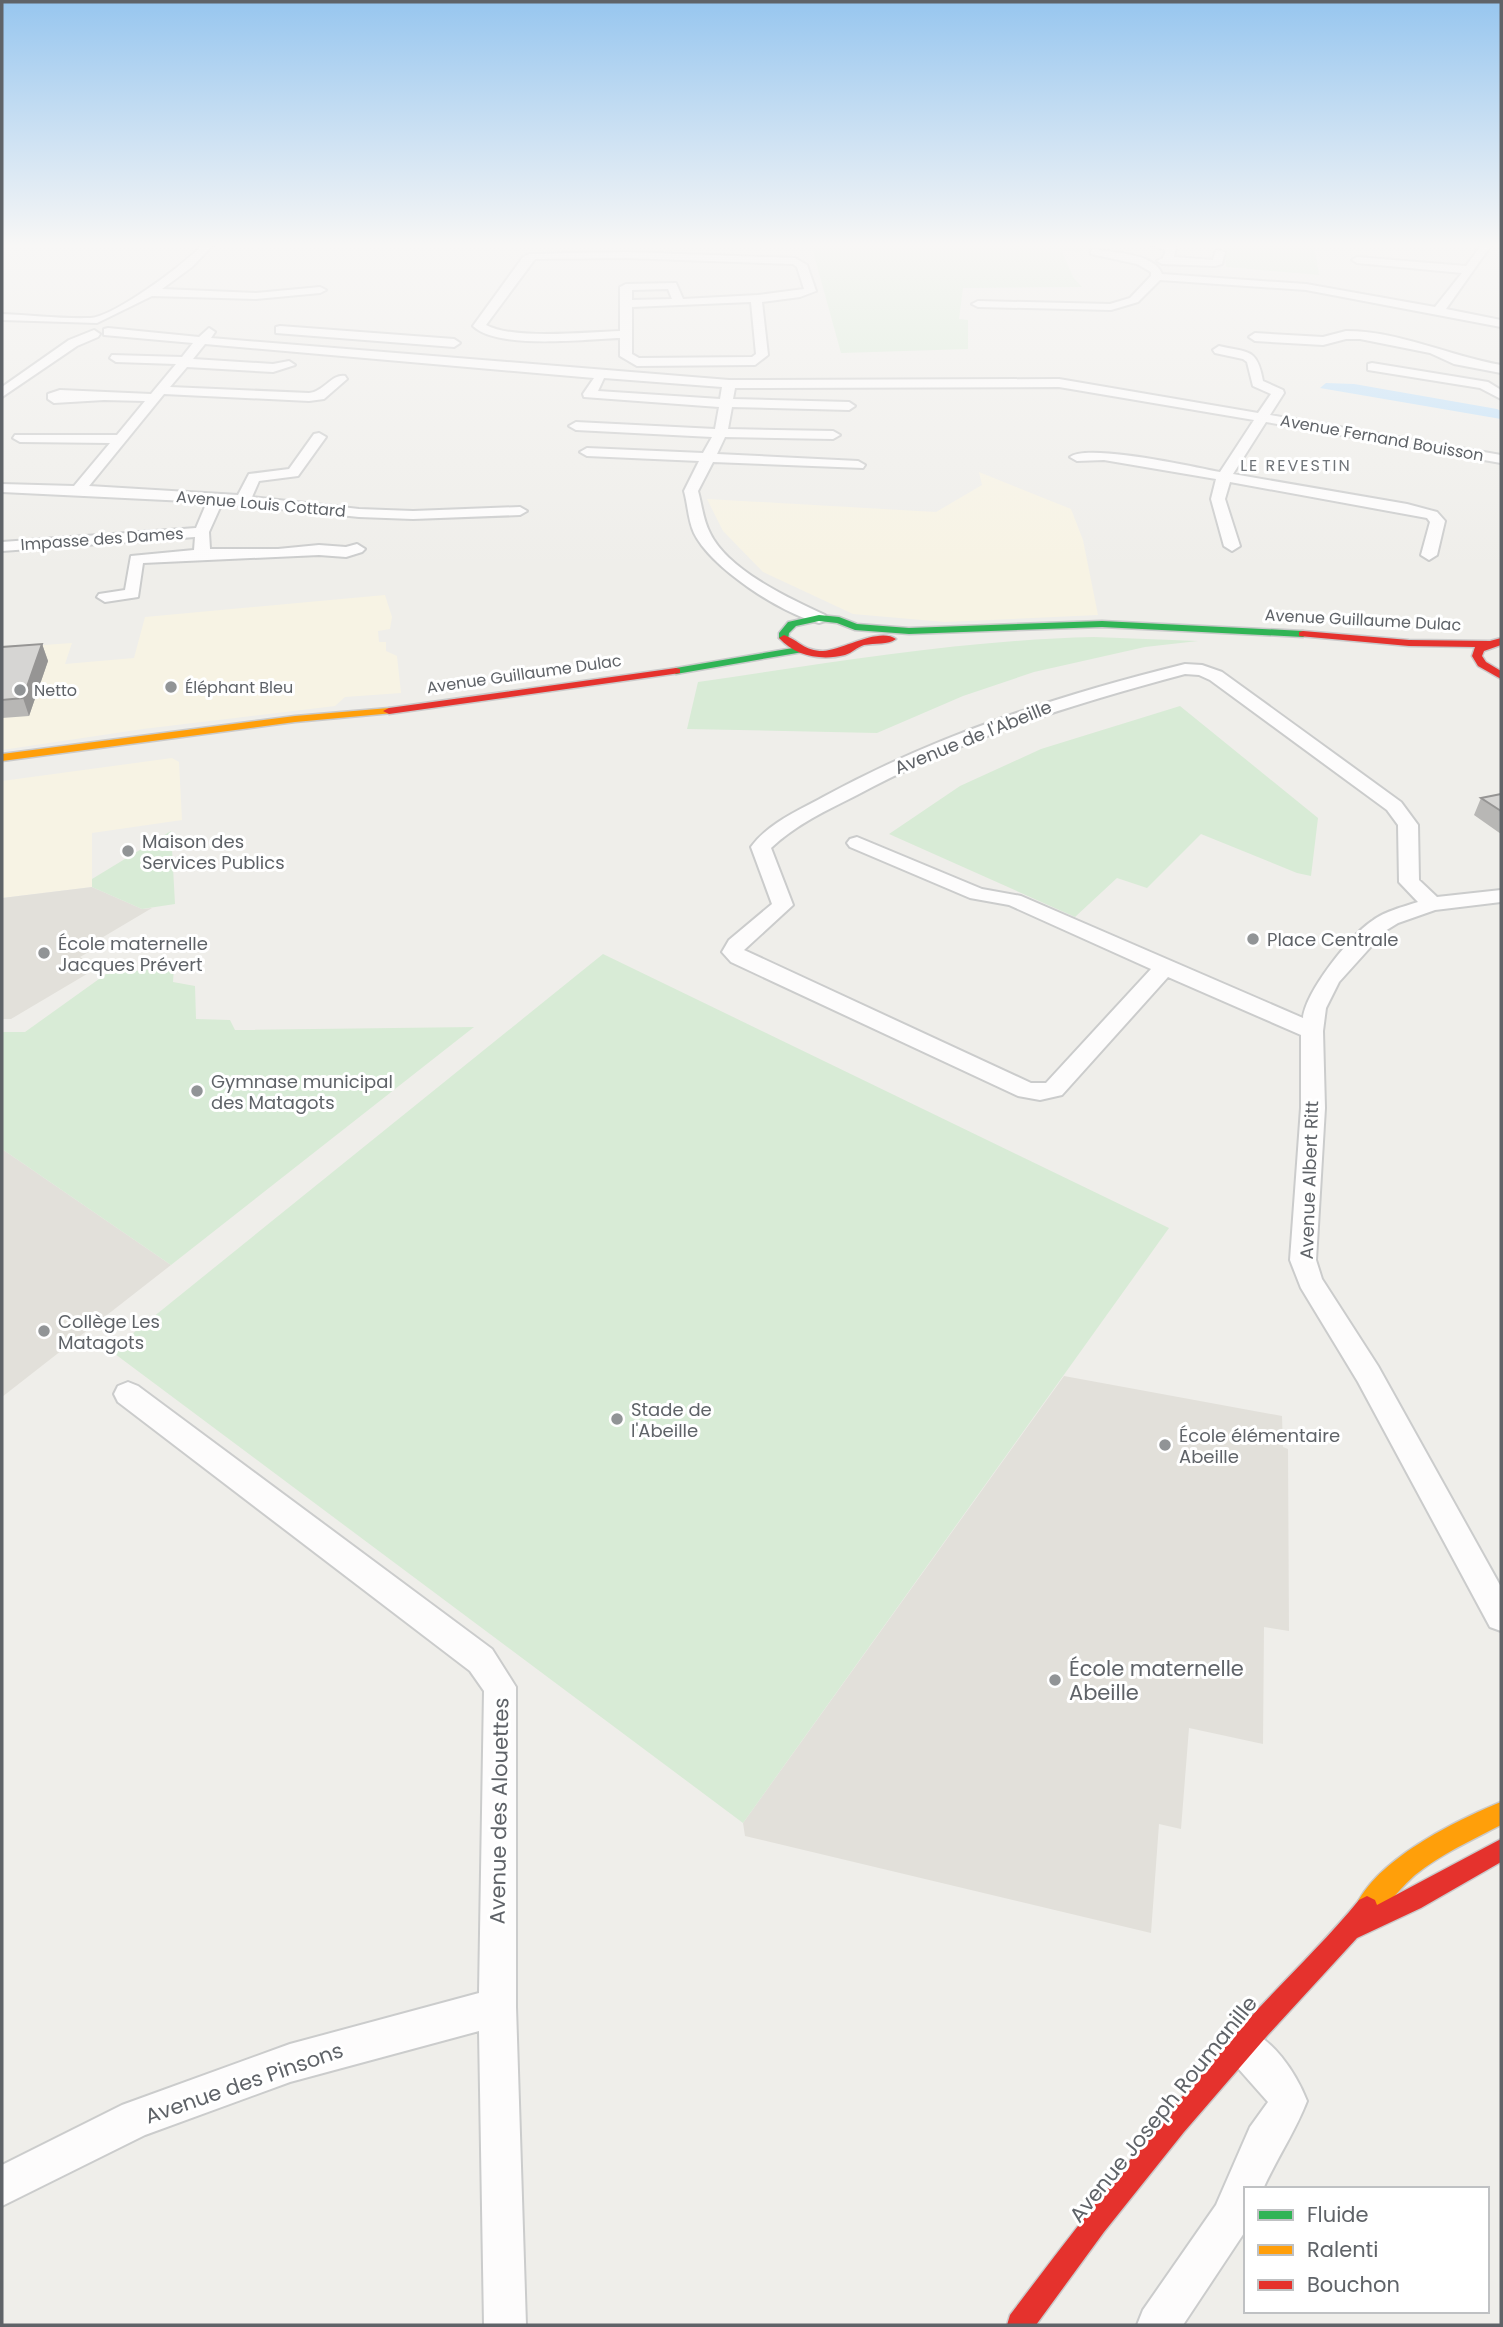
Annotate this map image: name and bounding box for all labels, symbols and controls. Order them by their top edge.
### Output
street label: Avenue Fernand Bouisson [1279,409,1485,467]
district label: LE REVESTIN [1240,454,1352,477]
street label: Avenue Louis Cottard [175,485,347,523]
street label: Impasse des Dames [20,522,184,556]
street label: Avenue Guillaume Dulac [1264,603,1462,637]
street label: Avenue Guillaume Dulac [425,649,623,699]
place label: Éléphant Bleu [185,676,293,699]
place label: Netto [34,679,77,702]
marker: Éléphant Bleu [163,679,179,695]
marker: Netto [12,682,28,698]
street label: Avenue de l'Abeille [891,694,1055,780]
place label: Maison des Services Publics [142,829,285,875]
marker: Maison des Services Publics [120,843,136,859]
place label: Place Centrale [1267,927,1399,952]
place label: École maternelle Jacques Prévert [58,931,208,977]
marker: Place Centrale [1245,931,1261,947]
marker: École maternelle Jacques Prévert [36,945,52,961]
place label: Gymnase municipal des Matagots [211,1069,393,1115]
marker: Gymnase municipal des Matagots [189,1083,205,1099]
street label: Avenue Albert Ritt [1294,1100,1324,1260]
place label: Collège Les Matagots [58,1309,160,1355]
marker: Collège Les Matagots [36,1323,52,1339]
place label: Stade de l'Abeille [631,1397,712,1443]
marker: Stade de l'Abeille [609,1411,625,1427]
place label: École élémentaire Abeille [1179,1423,1340,1469]
marker: École élémentaire Abeille [1157,1437,1173,1453]
place label: École maternelle Abeille [1069,1654,1244,1707]
marker: École maternelle Abeille [1047,1672,1063,1688]
street label: Avenue des Alouettes [483,1697,515,1925]
street label: Avenue Joseph Roumanille [1062,1990,1264,2228]
street label: Avenue des Pinsons [141,2035,347,2131]
legend [1244,2187,1489,2313]
text: Fluide [1307,2200,1369,2229]
text: Ralenti [1307,2235,1378,2264]
text: Bouchon [1307,2270,1400,2299]

